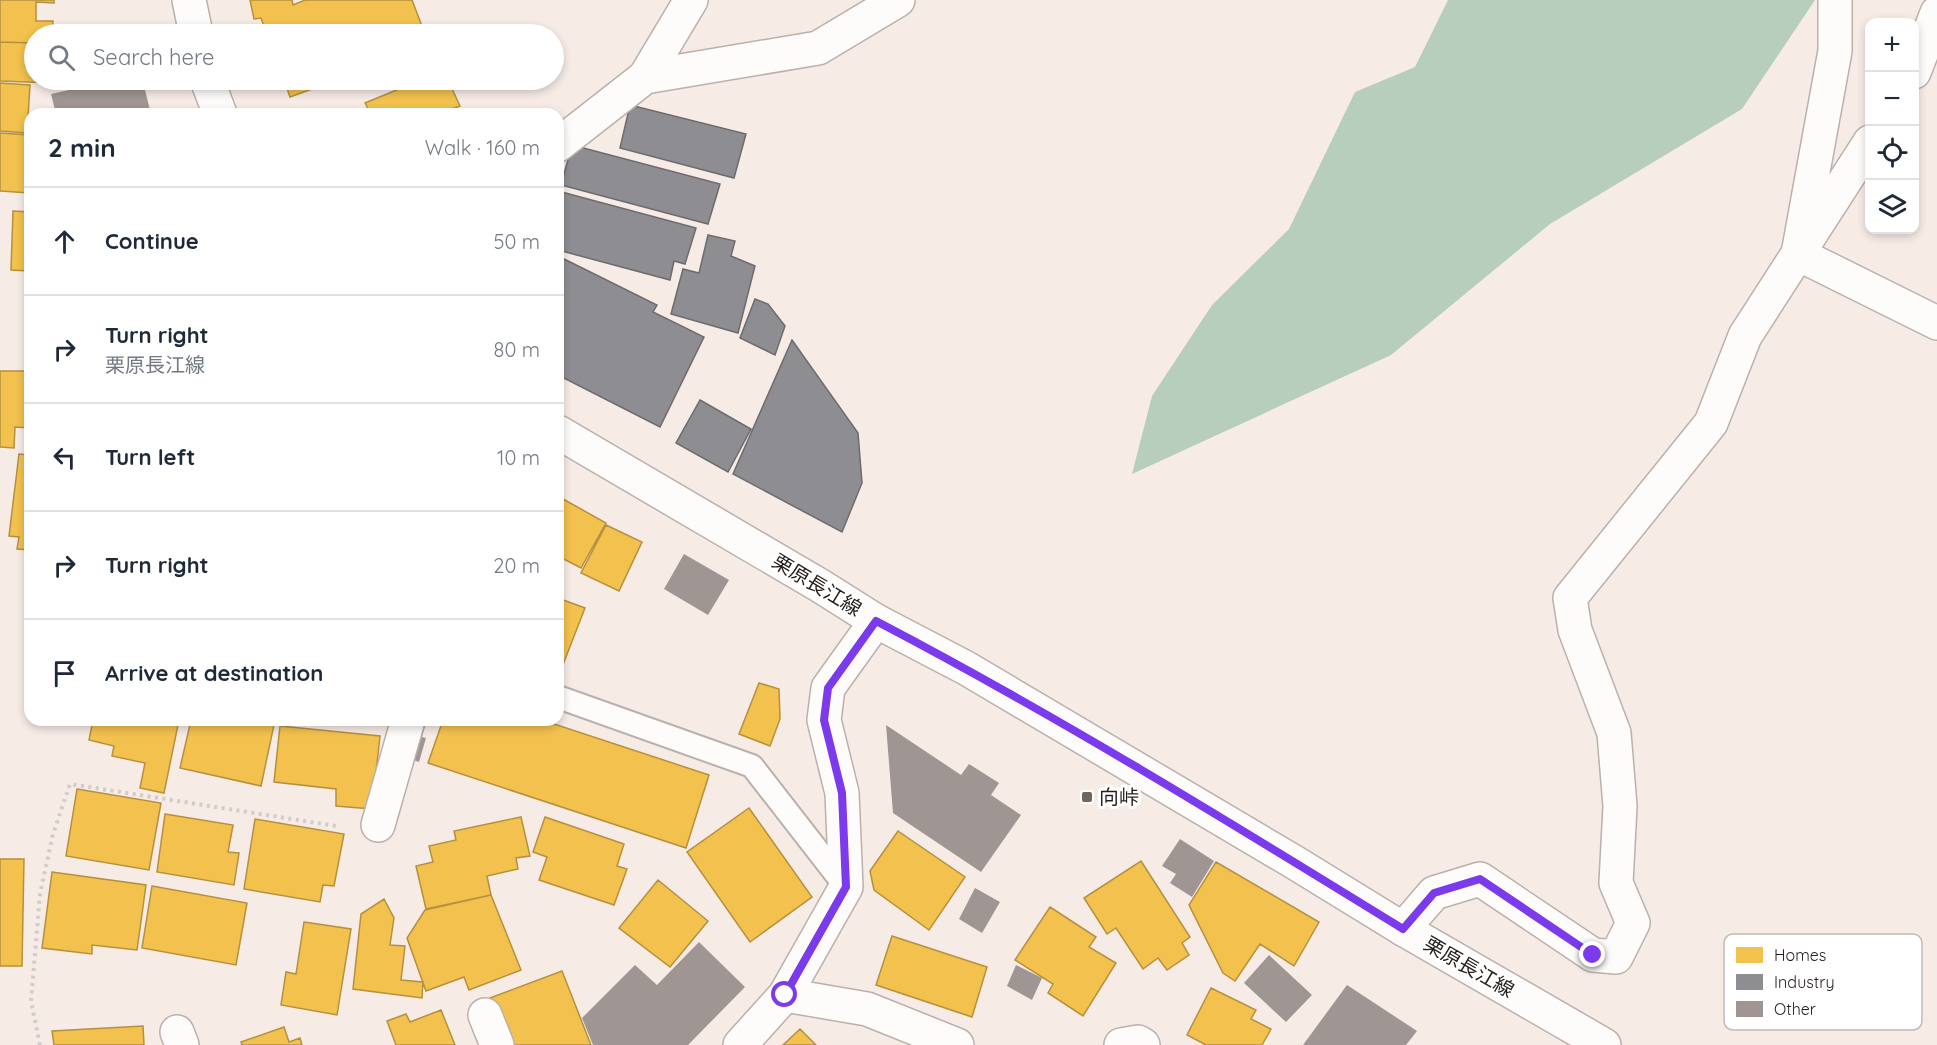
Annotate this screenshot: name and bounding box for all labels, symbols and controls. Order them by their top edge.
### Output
map controls [1865,18,1919,234]
button: + [1865,18,1919,72]
search box [24,24,564,90]
icon: search [45,41,78,74]
text: Search here [93,43,214,71]
button: − [1865,72,1919,126]
button: locate [1865,126,1919,180]
text: 2 min [48,131,116,164]
text: Walk · 160 m [425,135,540,160]
button: layers [1865,180,1919,234]
icon: ahead [48,225,81,258]
text: Continue [105,227,199,255]
text: 50 m [494,229,540,254]
text: Turn right [105,321,209,349]
icon: right [48,333,81,366]
text: 80 m [494,337,540,362]
text: 栗原長江線 [105,352,205,377]
icon: left [48,441,81,474]
text: Turn left [105,443,195,471]
text: 10 m [497,445,540,470]
street label: 栗原長江線 [768,548,867,621]
icon: right [48,549,81,582]
text: Turn right [105,551,209,579]
text: 20 m [493,553,540,578]
icon: arrive [48,657,81,690]
text: Arrive at destination [105,659,323,687]
place label: 向峠 [1099,784,1139,809]
marker: 向峠 [1080,790,1094,804]
street label: 栗原長江線 [1420,931,1519,1002]
legend [1724,934,1922,1030]
route end [1579,941,1605,967]
text: Homes [1774,945,1826,965]
text: Industry [1774,972,1834,992]
route start [771,981,797,1007]
text: Other [1774,999,1816,1019]

